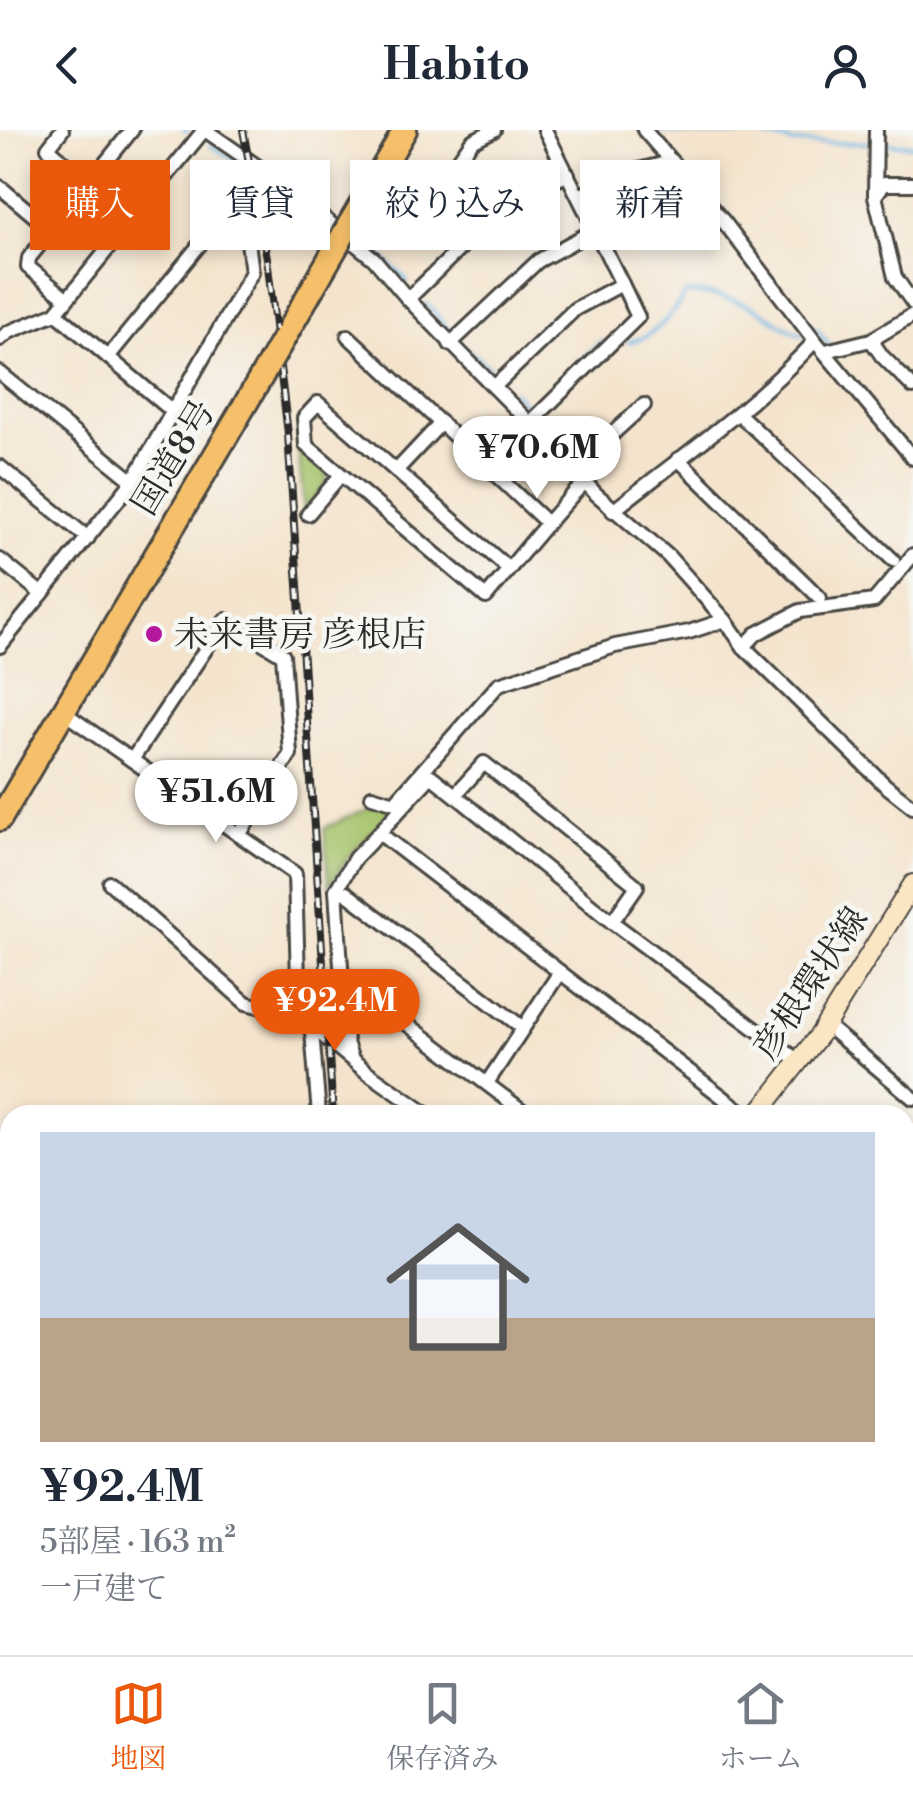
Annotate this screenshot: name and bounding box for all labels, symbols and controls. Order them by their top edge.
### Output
text: Habito [383,37,530,94]
icon: back [40,38,95,93]
icon: person [818,38,873,93]
chip: 購入 [30,160,170,250]
chip: 賃貸 [190,160,330,250]
chip: 絞り込み [350,160,560,250]
chip: 新着 [580,160,720,250]
street label: 国道8号 [123,392,225,523]
pin: ¥70.6M [456,416,618,501]
text: ¥70.6M [475,428,599,468]
place label: 未来書房 彦根店 [174,614,426,657]
marker: 未来書房 彦根店 [143,623,165,645]
pin: ¥51.6M [135,760,297,845]
text: ¥51.6M [157,772,275,812]
street label: 彦根環状線 [744,899,878,1068]
pin: ¥92.4M [254,969,416,1054]
text: ¥92.4M [273,981,397,1021]
icon: home [368,1197,548,1377]
text: ¥92.4M [40,1462,203,1515]
text: 5部屋 · 163 m² [40,1522,236,1562]
text: 一戸建て [40,1569,168,1609]
tab: 地図 [110,1676,166,1777]
tab: 保存済み [386,1676,499,1777]
tab: ホーム [719,1676,803,1777]

